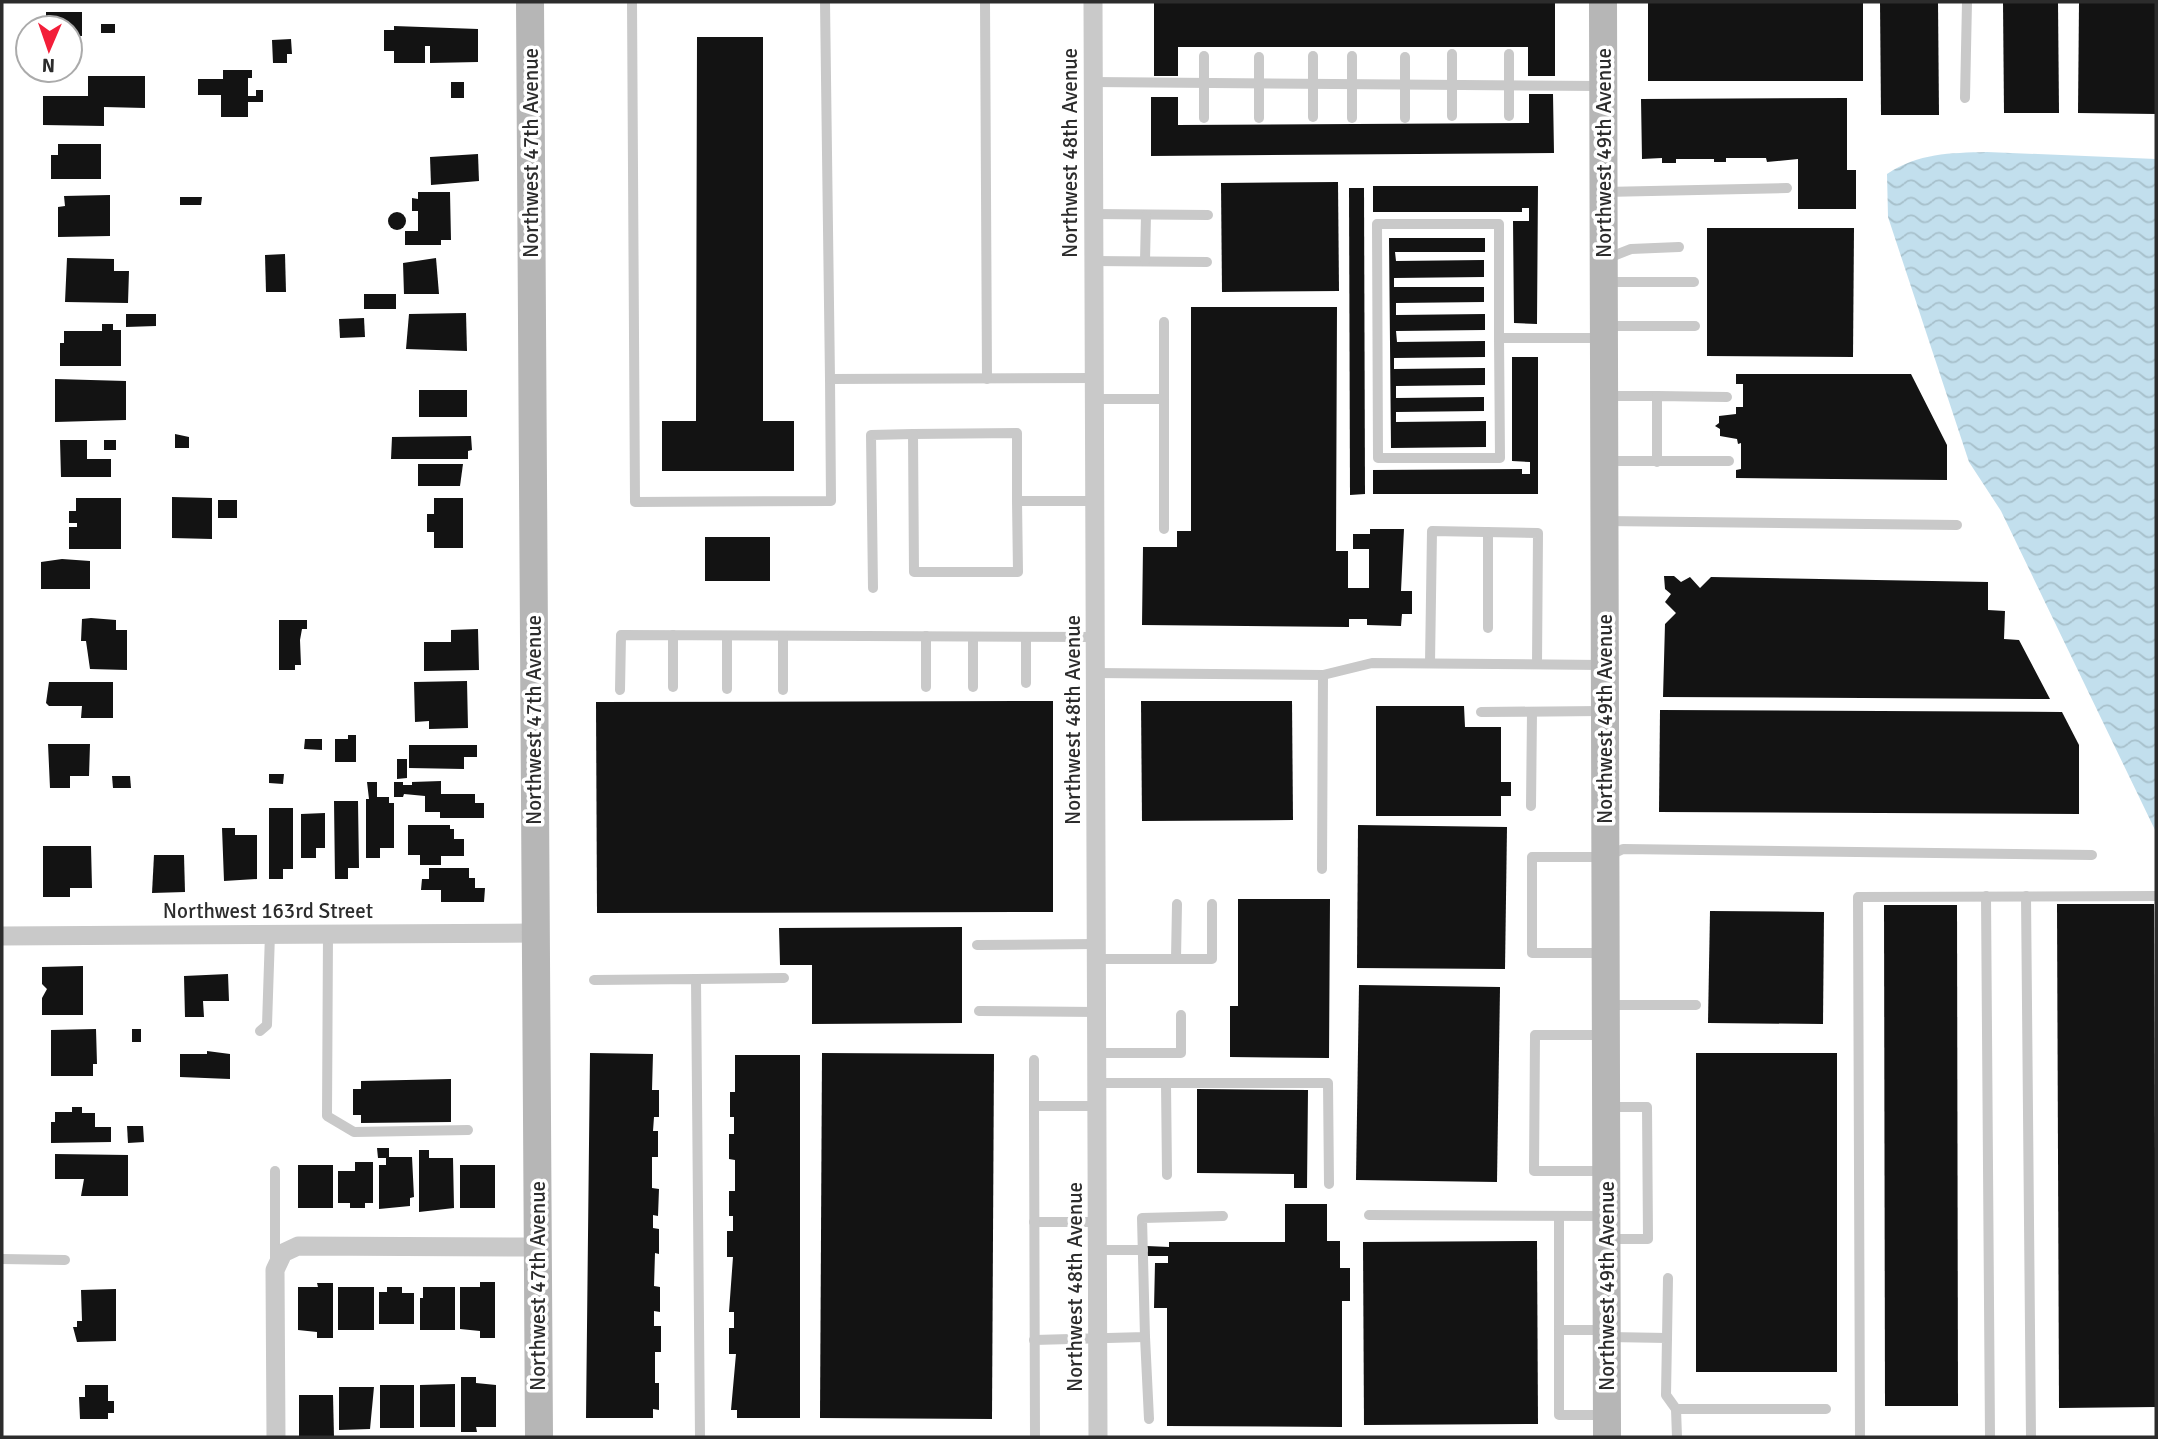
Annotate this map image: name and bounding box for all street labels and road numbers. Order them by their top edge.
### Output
street label: Northwest 47th Avenue [518,48,544,258]
street label: Northwest 48th Avenue [1057,48,1083,258]
street label: Northwest 49th Avenue [1591,48,1617,258]
street label: Northwest 49th Avenue [1592,614,1618,824]
street label: Northwest 47th Avenue [521,615,547,825]
street label: Northwest 48th Avenue [1060,615,1086,825]
street label: Northwest 163rd Street [163,898,373,924]
street label: Northwest 47th Avenue [525,1181,551,1391]
street label: Northwest 49th Avenue [1594,1181,1620,1391]
street label: Northwest 48th Avenue [1062,1182,1088,1392]

